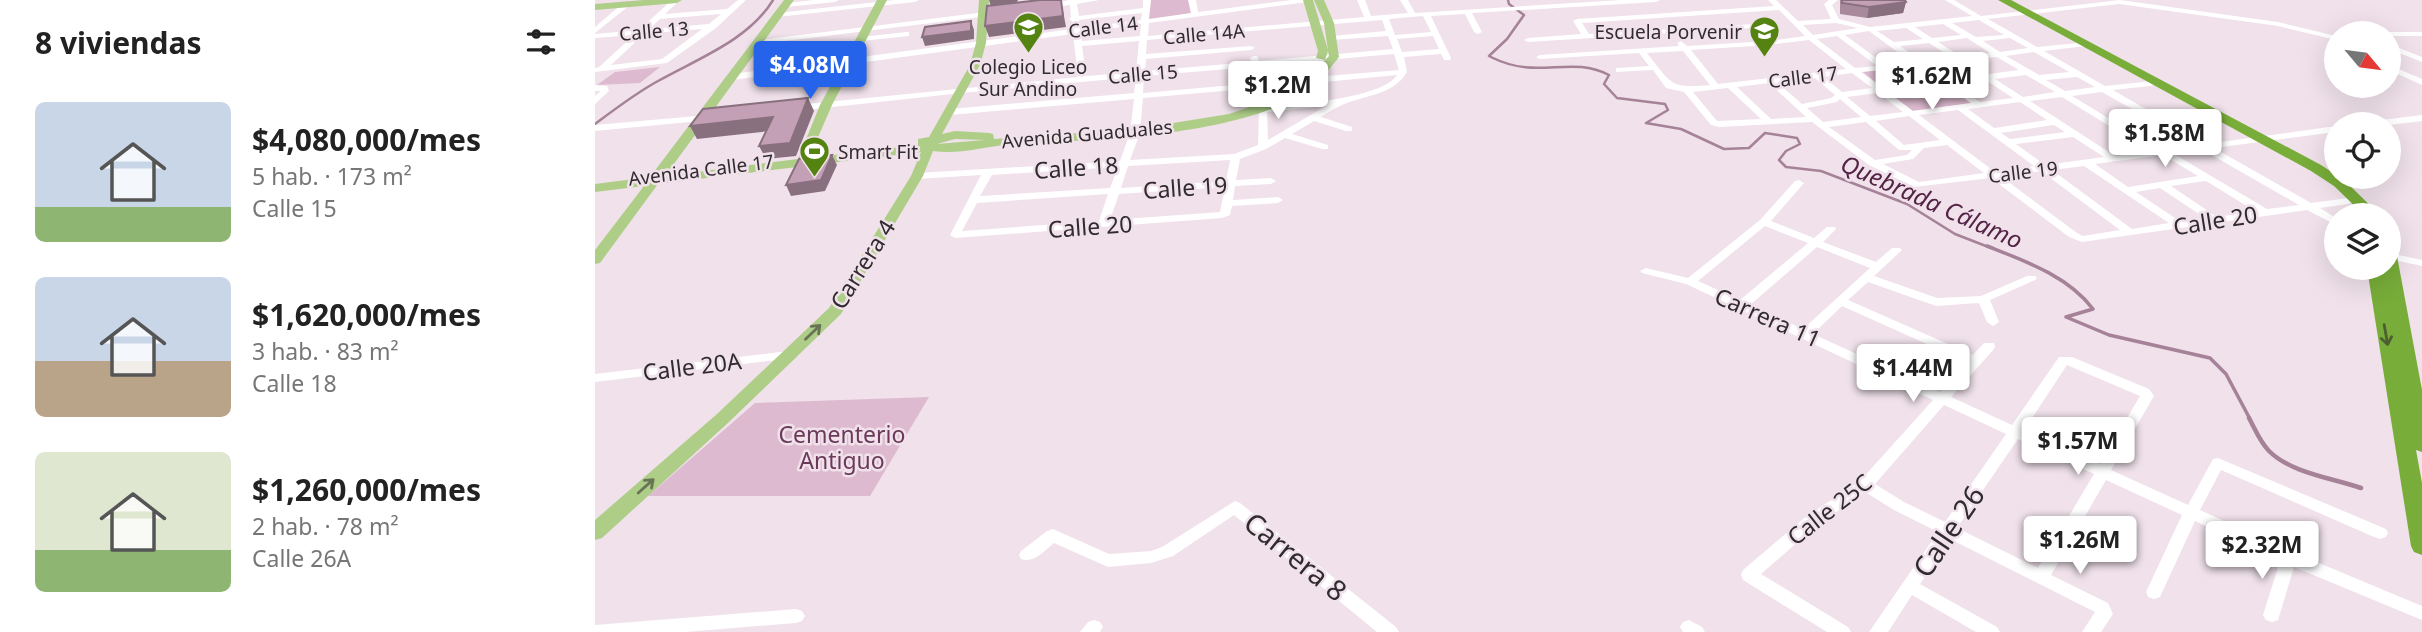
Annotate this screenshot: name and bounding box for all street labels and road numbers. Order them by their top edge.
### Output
street label: Calle 14 [1067,10,1139,44]
street label: Calle 13 [618,15,690,47]
street label: Calle 14A [1162,17,1247,51]
street label: Calle 15 [1107,58,1179,90]
street label: Calle 17 [1767,60,1839,94]
street label: Avenida Guaduales [1000,114,1174,154]
street label: Avenida Calle 17 [627,148,775,192]
street label: Calle 18 [1033,148,1119,186]
street label: Calle 19 [1987,155,2059,189]
street label: Calle 19 [1142,168,1228,206]
street label: Calle 20 [2171,198,2259,242]
street label: Calle 20 [1047,207,1133,245]
street label: Carrera 4 [822,213,902,315]
street label: Carrera 11 [1710,279,1826,355]
street label: Calle 20A [641,344,744,388]
street label: Calle 25C [1780,466,1878,552]
street label: Calle 26 [1903,478,1993,584]
street label: Carrera 8 [1237,503,1355,609]

